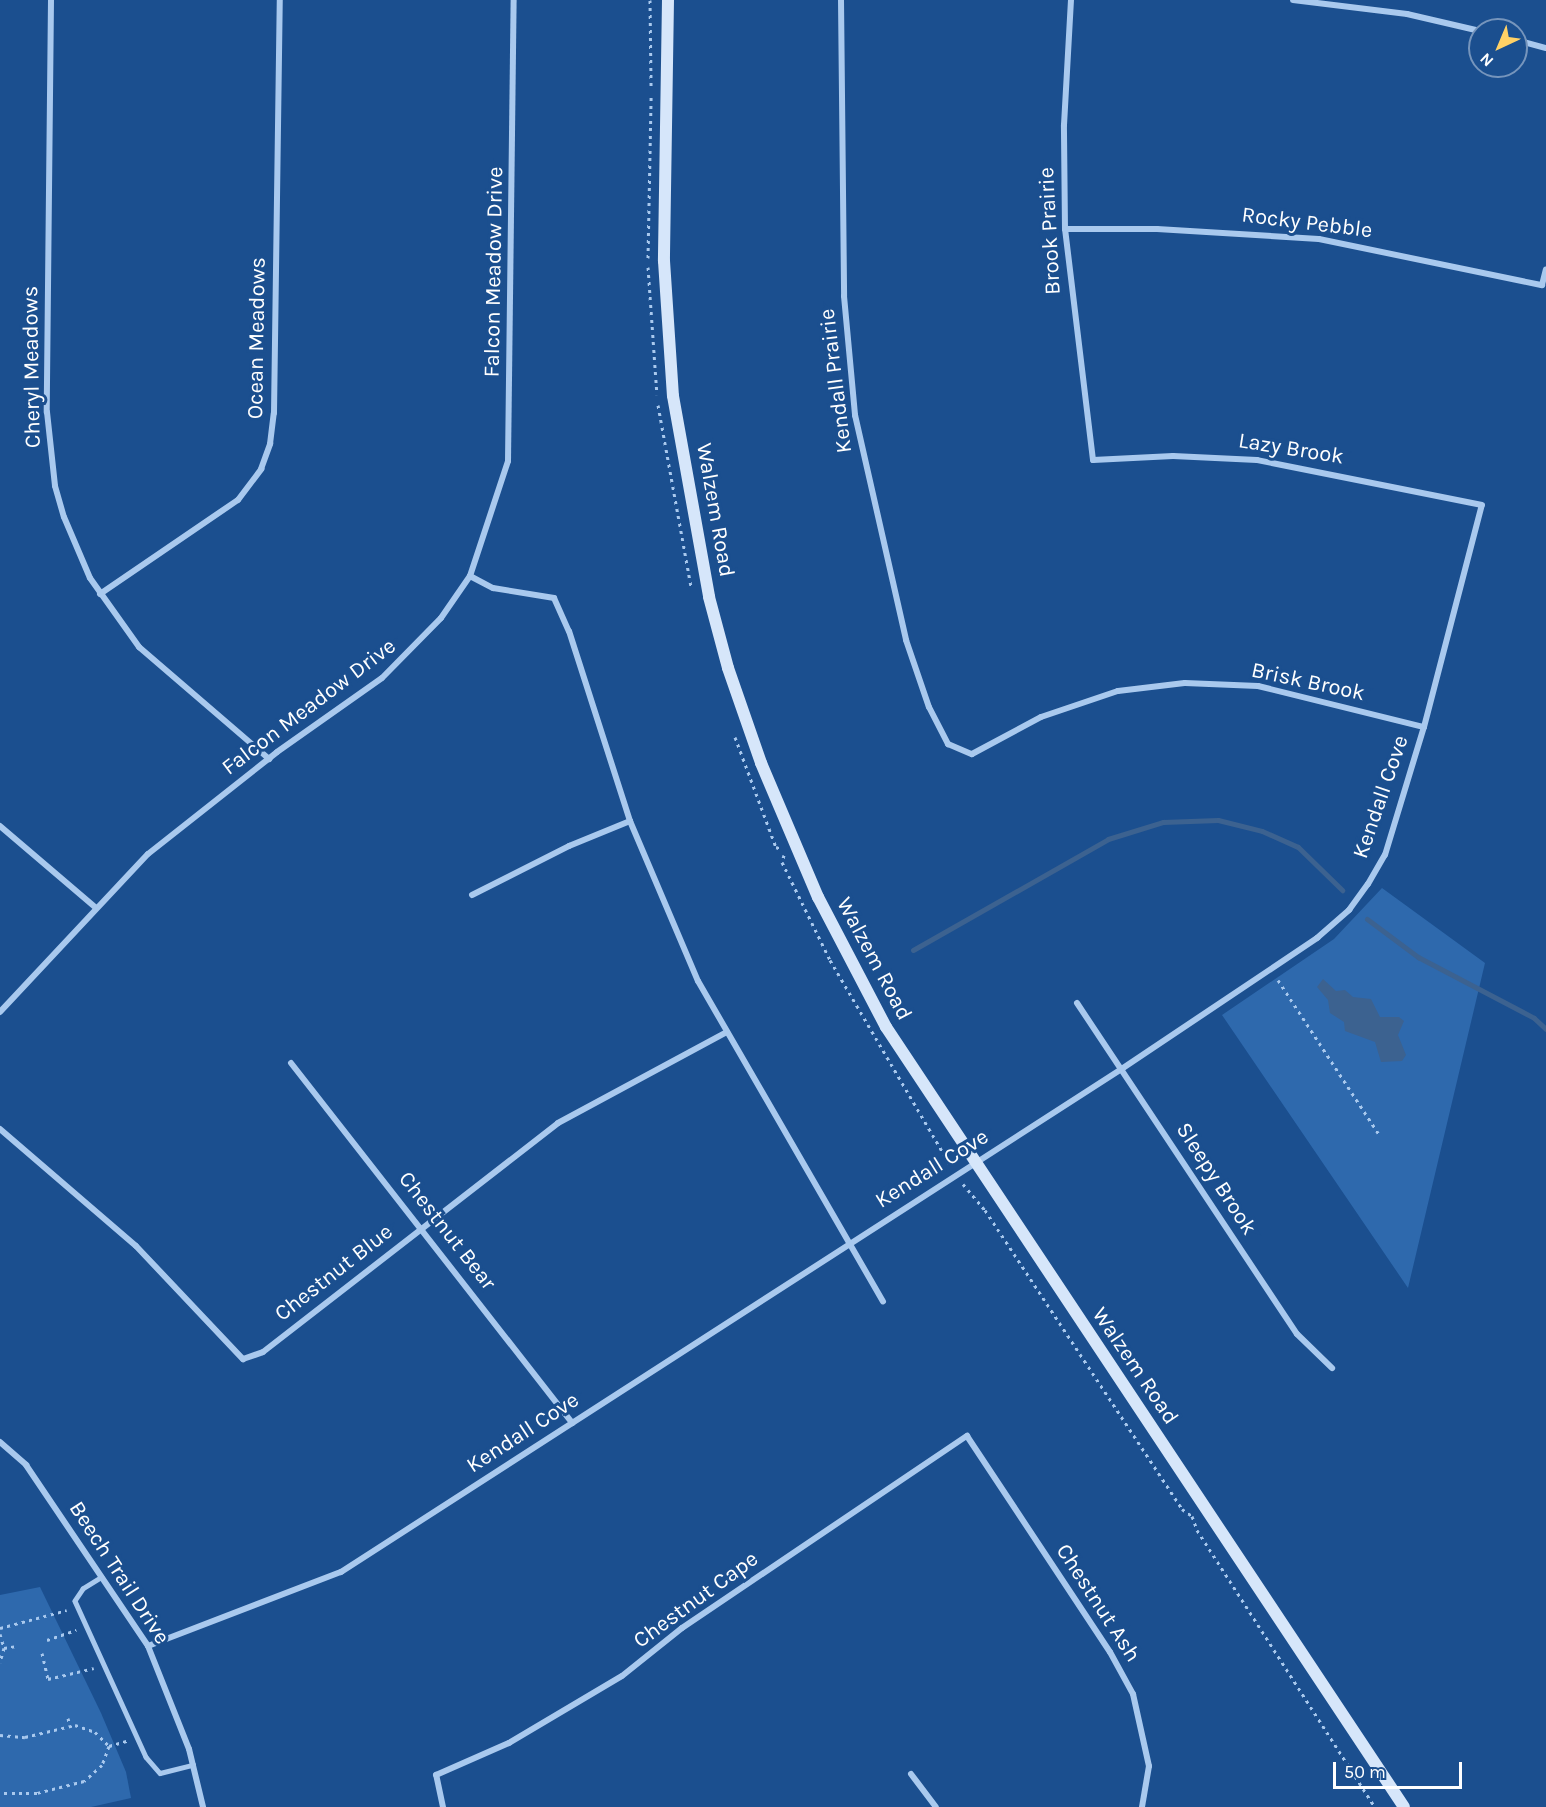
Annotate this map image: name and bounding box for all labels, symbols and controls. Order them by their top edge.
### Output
north arrow [1468,18,1528,78]
text: N [1476,49,1497,71]
street label: Falcon Meadow Drive [479,166,509,378]
street label: Brook Prairie [1033,166,1067,296]
street label: Rocky Pebble [1240,202,1374,244]
street label: Ocean Meadows [242,257,272,419]
street label: Cheryl Meadows [17,286,47,448]
street label: Kendall Prairie [814,307,858,455]
street label: Lazy Brook [1236,428,1346,470]
street label: Walzem Road [690,441,740,579]
street label: Falcon Meadow Drive [217,633,401,781]
street label: Brisk Brook [1249,657,1367,707]
street label: Kendall Cove [1348,732,1414,862]
street label: Walzem Road [831,893,917,1025]
street label: Sleepy Brook [1170,1118,1262,1240]
street label: Kendall Cove [871,1124,993,1214]
street label: Chestnut Bear [393,1167,501,1295]
street label: Chestnut Blue [270,1219,398,1327]
street label: Walzem Road [1086,1302,1184,1430]
street label: Kendall Cove [462,1387,584,1479]
street label: Beech Trail Drive [63,1497,175,1649]
street label: Chestnut Ash [1050,1539,1146,1667]
street label: Chestnut Cape [628,1546,764,1654]
scale bar [1336,1750,1465,1788]
text: 50 m [1344,1761,1386,1783]

